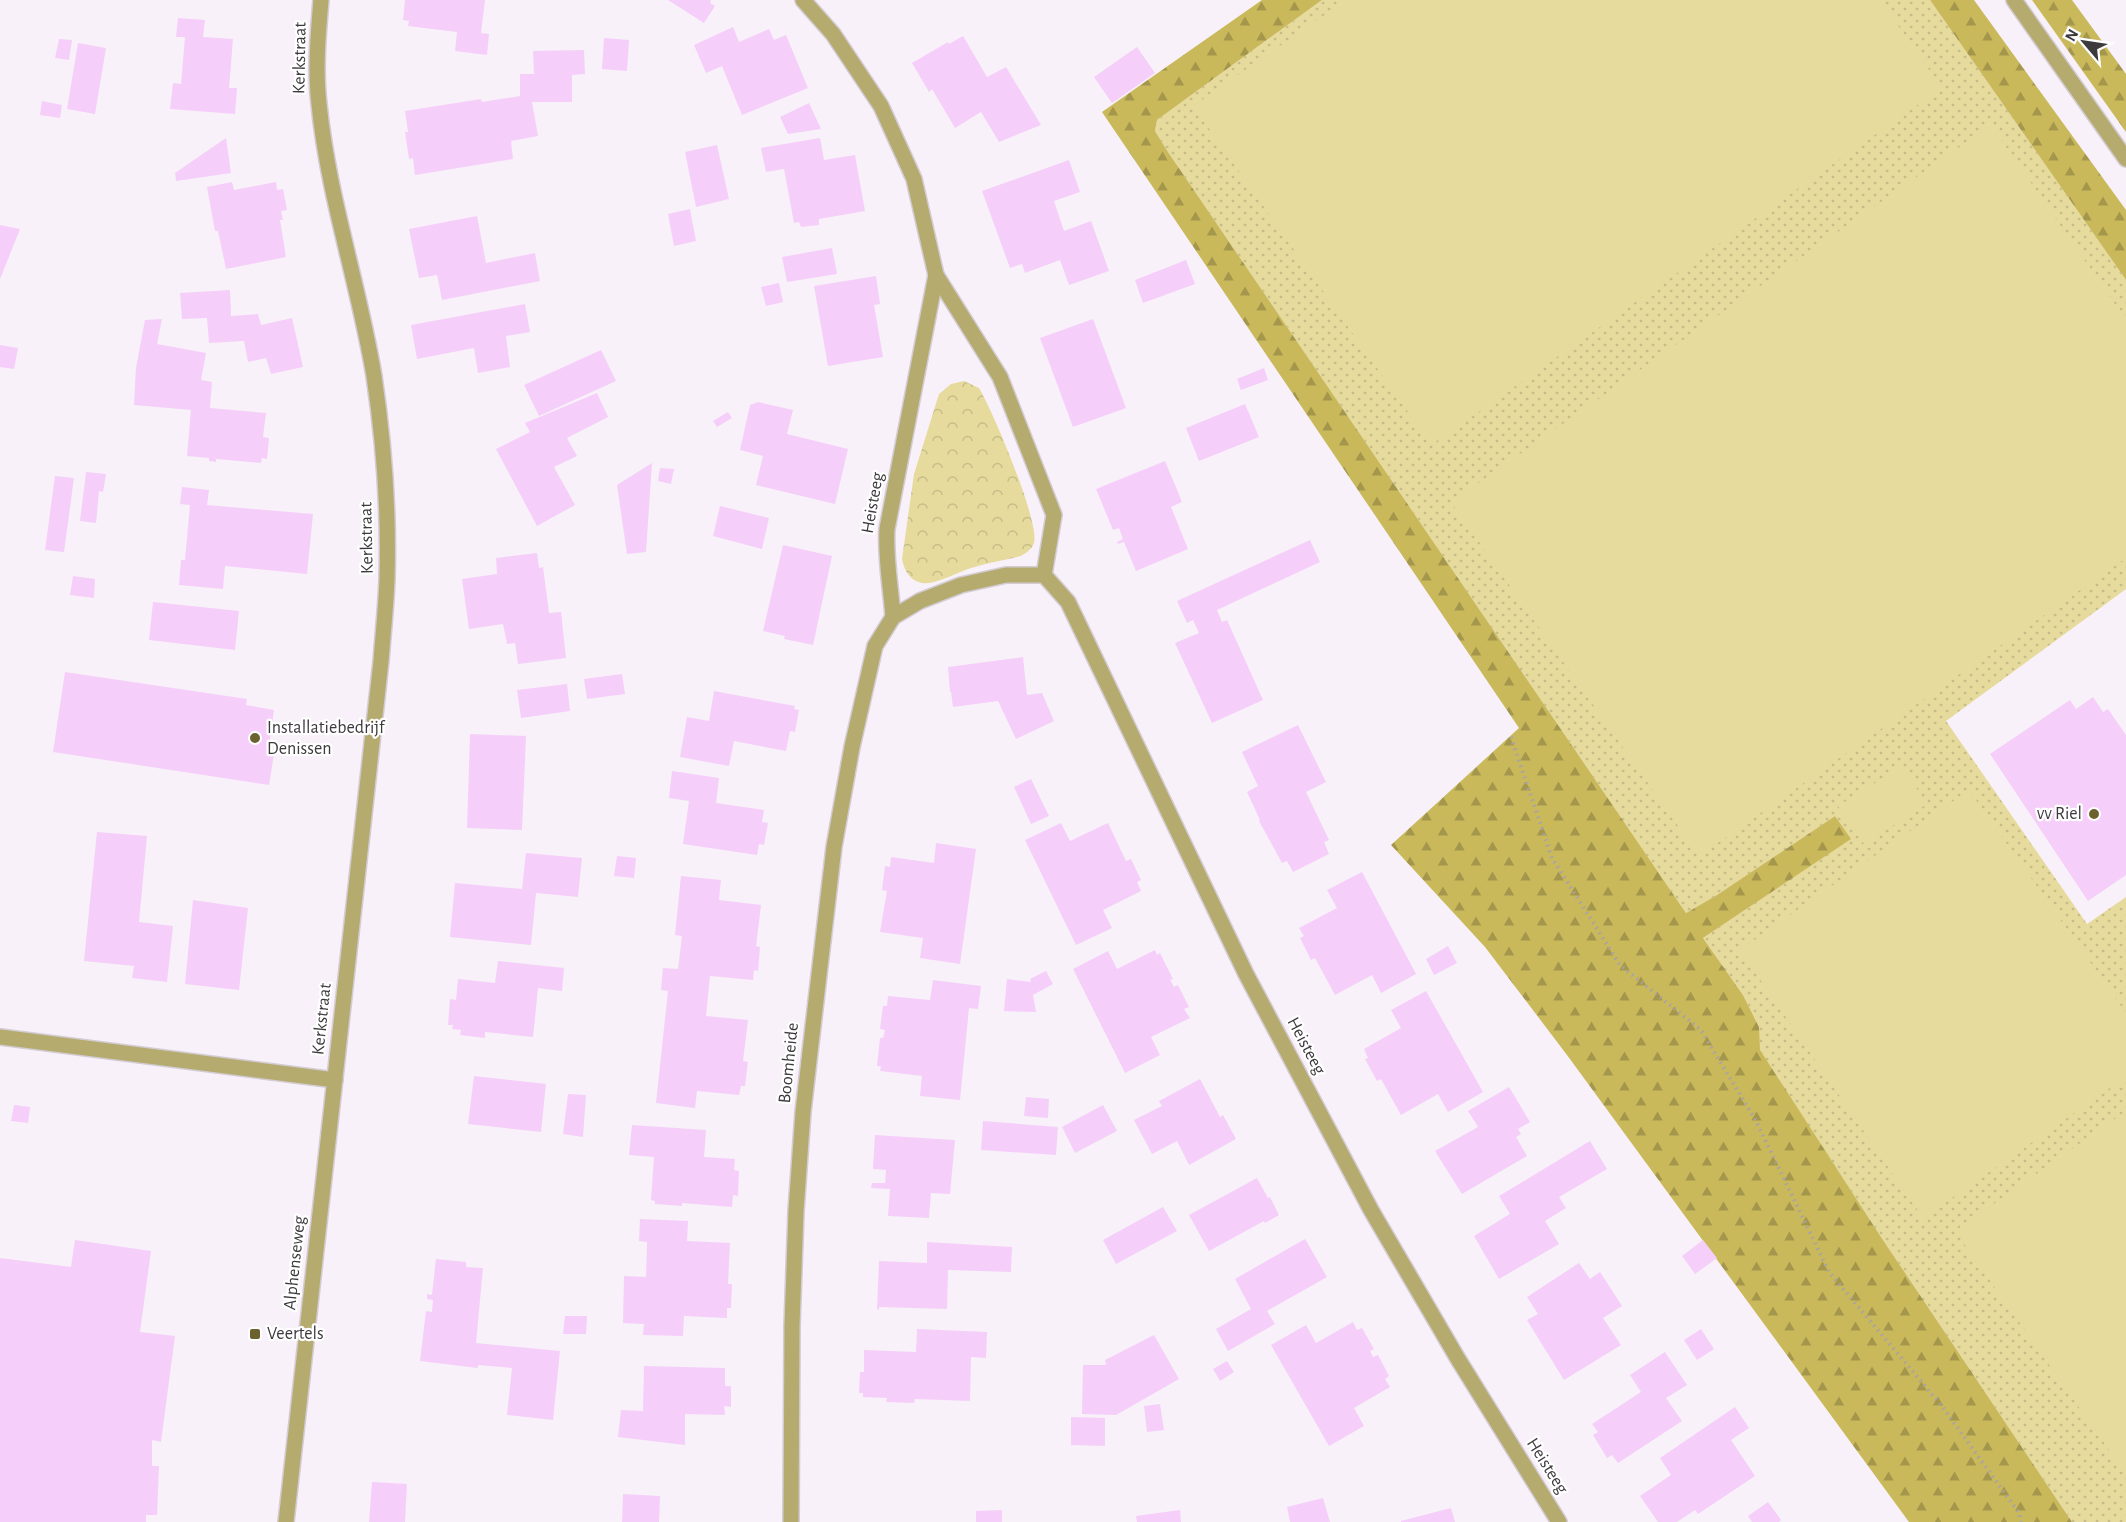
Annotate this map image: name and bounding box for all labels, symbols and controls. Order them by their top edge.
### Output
north arrow [2054,12,2114,72]
street label: Kerkstraat [290,22,310,94]
text: N [2062,26,2081,44]
street label: Heisteeg [859,471,887,535]
street label: Kerkstraat [357,502,377,574]
place label: Installatiebedrijf Denissen [267,719,386,758]
marker: Installatiebedrijf Denissen [248,731,262,745]
place label: vv Riel [2037,805,2082,823]
marker: vv Riel [2087,807,2101,821]
street label: Kerkstraat [309,982,335,1056]
street label: Heisteeg [1284,1014,1329,1078]
street label: Boomheide [776,1022,802,1104]
street label: Alphenseweg [281,1215,309,1311]
place label: Veertels [267,1325,324,1343]
marker: Veertels [248,1327,262,1341]
street label: Heisteeg [1523,1435,1571,1497]

